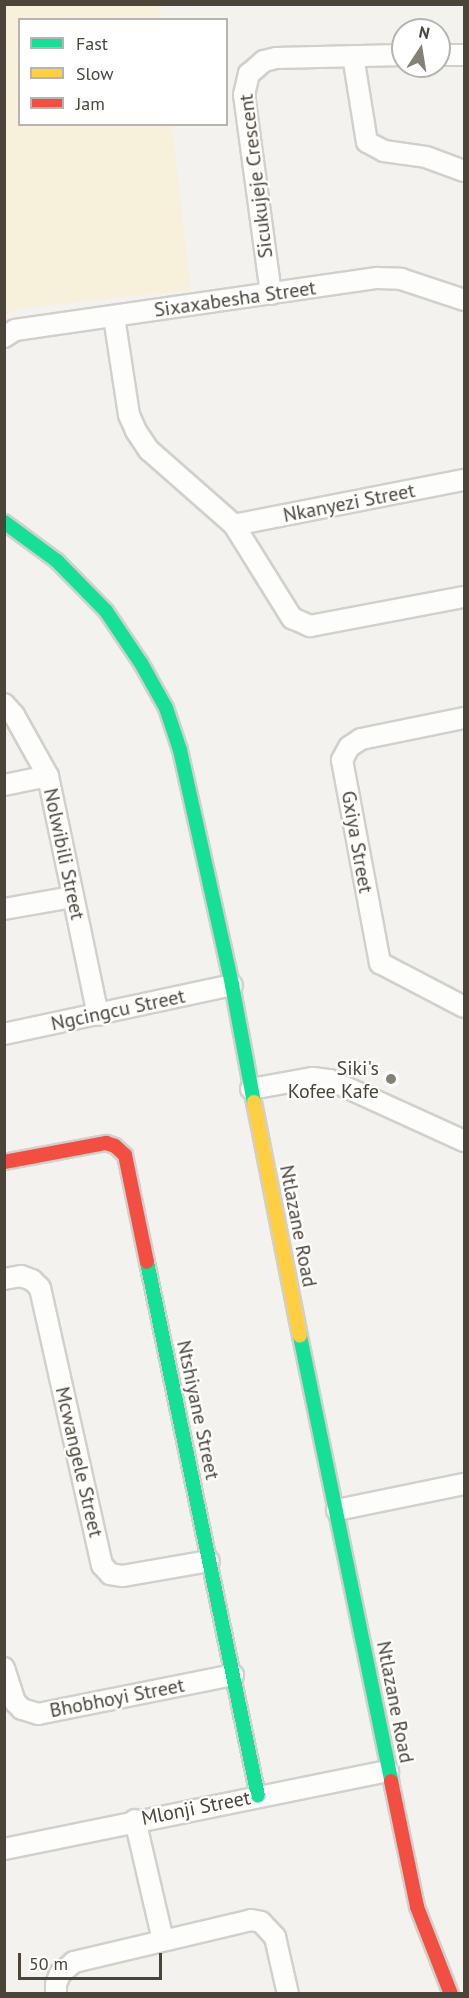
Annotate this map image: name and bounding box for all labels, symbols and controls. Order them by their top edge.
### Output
legend [18,18,228,126]
north arrow [391,18,451,78]
text: N [417,21,432,43]
text: Fast [76,32,108,55]
text: Slow [76,62,114,85]
text: Jam [76,92,105,115]
street label: Sicukujeje Crescent [234,92,278,260]
street label: Sixaxabesha Street [153,276,317,322]
street label: Nkanyezi Street [281,478,417,528]
street label: Nolwibili Street [38,786,90,922]
street label: Gxiya Street [336,789,378,895]
street label: Ngcingcu Street [49,984,187,1036]
place label: Siki's Kofee Kafe [288,1056,379,1103]
marker: Siki's Kofee Kafe [384,1072,398,1086]
street label: Ntlazane Road [274,1163,322,1289]
street label: Ntshiyane Street [172,1338,224,1482]
street label: Mcwangele Street [50,1384,108,1540]
street label: Ntlazane Road [371,1639,419,1765]
street label: Bhobhoyi Street [48,1673,186,1723]
street label: Mlonji Street [140,1786,252,1830]
scale bar [21,1941,165,1979]
text: 50 m [29,1952,68,1975]

